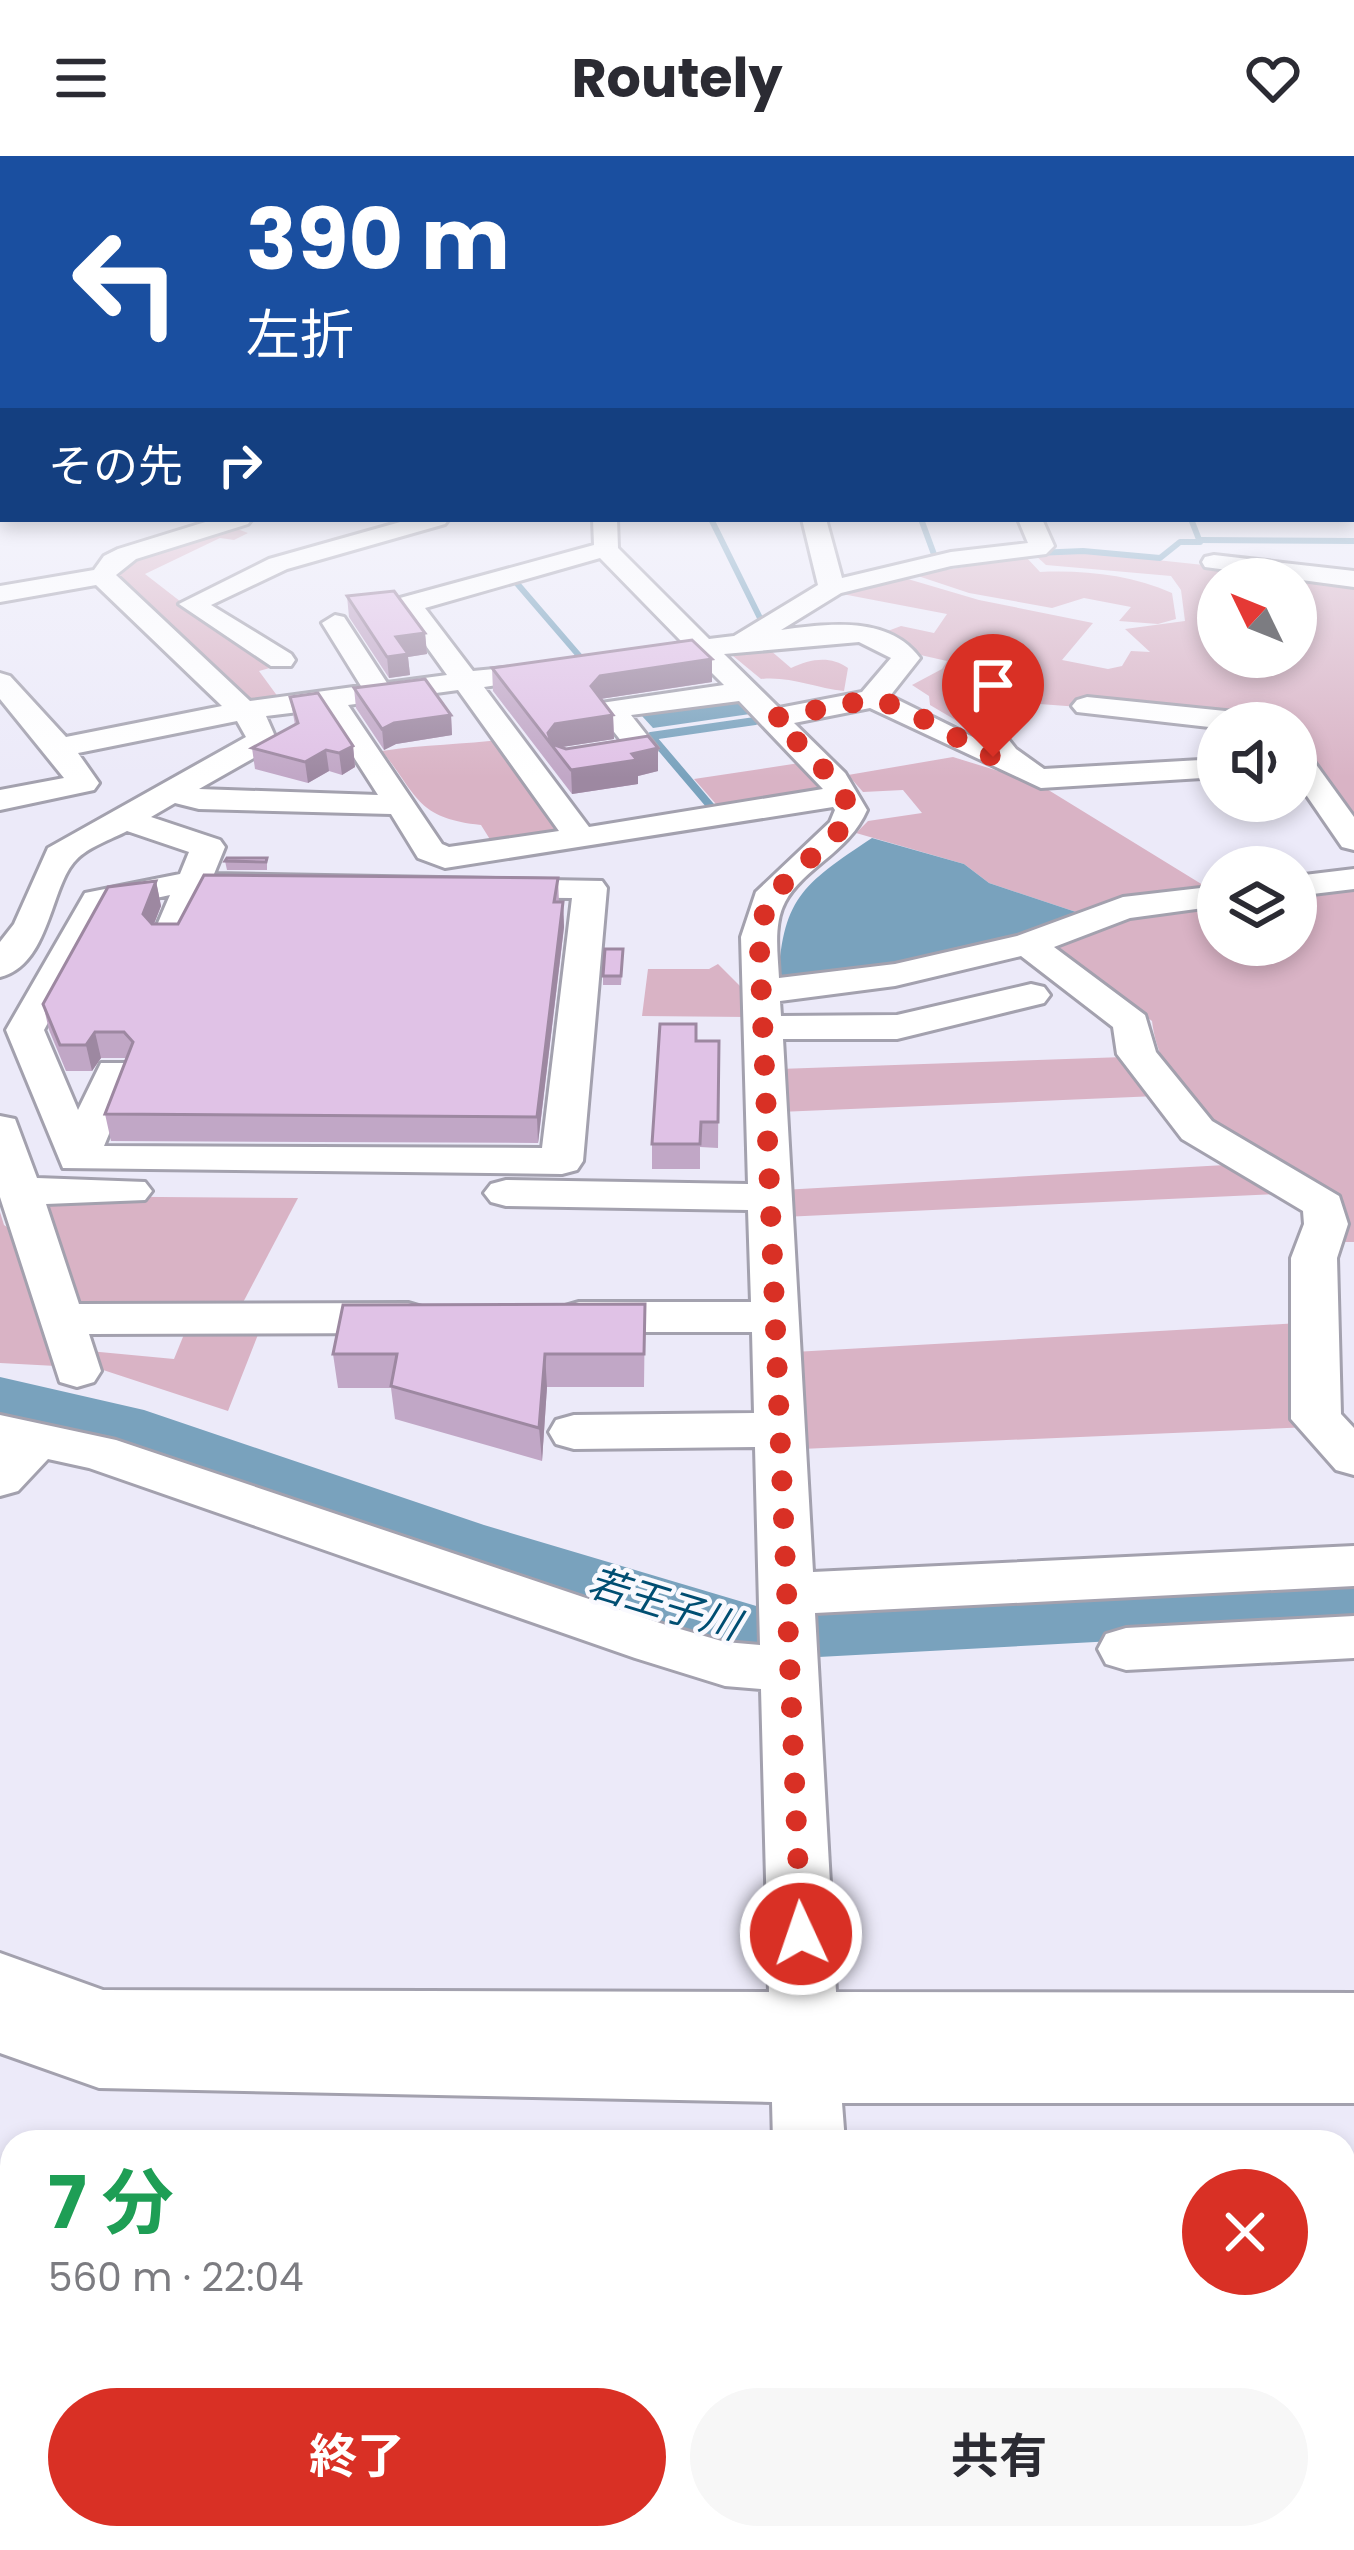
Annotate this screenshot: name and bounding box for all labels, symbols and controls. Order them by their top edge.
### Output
text: Routely [571,40,783,116]
icon: menu [48,45,114,111]
icon: heart [1240,45,1306,111]
text: 390 m [246,181,510,298]
icon: left [48,204,204,360]
text: 左折 [246,297,354,373]
icon: right [207,432,273,498]
text: その先 [48,435,183,498]
north arrow [1197,558,1317,678]
map controls [1197,558,1317,966]
pin [942,634,1044,757]
icon: arrive [960,652,1026,718]
button: sound [1197,702,1317,822]
button: layers [1197,846,1317,966]
water label: 若王子川 [581,1555,750,1654]
position arrow [738,1871,864,1997]
text: 7 分 [48,2152,174,2253]
button: close [1182,2169,1308,2295]
text: 560 m · 22:04 [48,2250,304,2305]
button: 終了 [48,2388,666,2526]
button: 共有 [690,2388,1308,2526]

